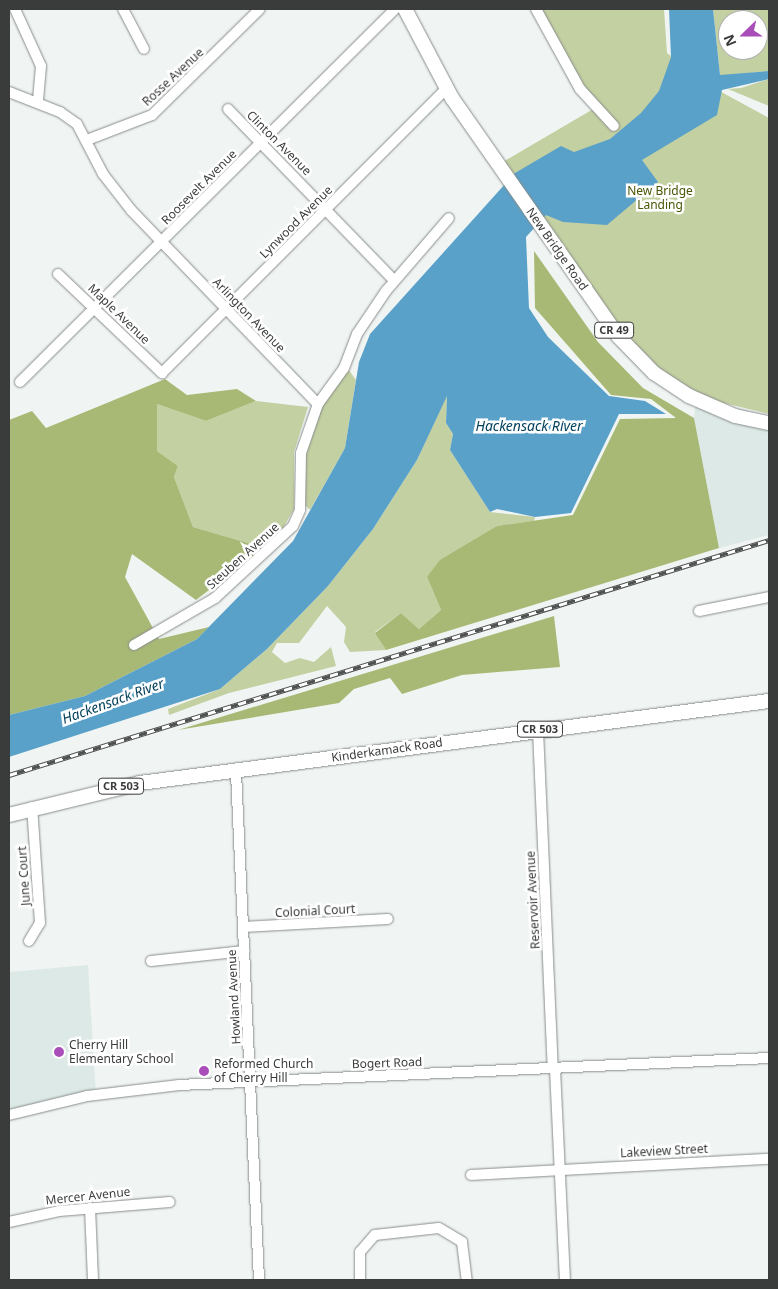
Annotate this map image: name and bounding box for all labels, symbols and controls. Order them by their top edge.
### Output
north arrow [718,10,768,60]
text: N [719,32,741,49]
street label: Rosse Avenue [139,45,207,109]
street label: Clinton Avenue [244,108,314,178]
street label: Roosevelt Avenue [159,147,239,227]
street label: Lynwood Avenue [257,183,335,261]
park label: New Bridge Landing [627,184,693,212]
street label: New Bridge Road [523,205,591,293]
street label: Arlington Avenue [210,275,288,355]
street label: Maple Avenue [85,281,153,347]
road number: CR 49 [594,322,634,338]
water label: Hackensack River [475,418,583,434]
street label: Steuben Avenue [204,520,282,592]
water label: Hackensack River [60,675,166,727]
road number: CR 503 [516,721,564,738]
street label: Kinderkamack Road [330,735,444,765]
road number: CR 503 [97,778,145,794]
street label: June Court [15,846,33,906]
street label: Reservoir Avenue [523,851,543,949]
street label: Colonial Court [275,902,355,920]
street label: Howland Avenue [224,949,244,1045]
place label: Cherry Hill Elementary School [69,1038,174,1066]
marker: Cherry Hill Elementary School [53,1046,65,1058]
street label: Bogert Road [352,1055,422,1071]
place label: Reformed Church of Cherry Hill [214,1057,313,1085]
marker: Reformed Church of Cherry Hill [198,1065,210,1077]
street label: Lakeview Street [620,1142,708,1160]
street label: Mercer Avenue [45,1184,131,1208]

